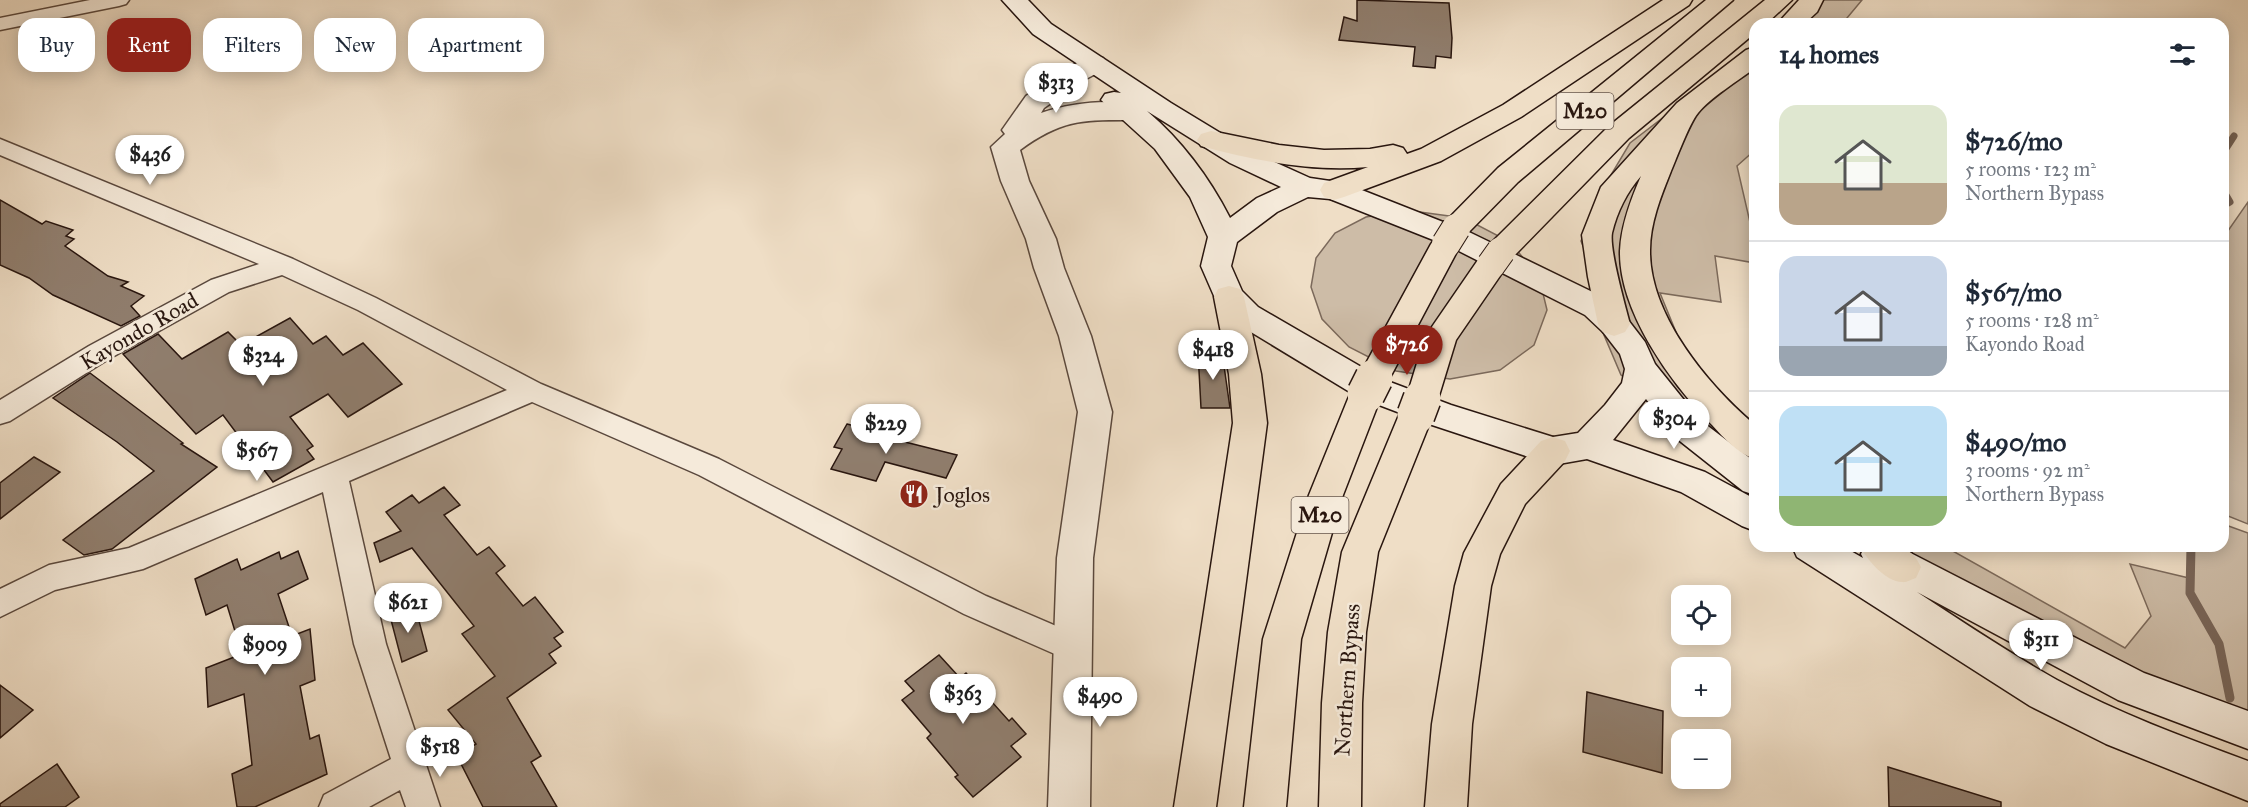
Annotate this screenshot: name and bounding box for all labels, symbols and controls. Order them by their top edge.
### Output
chip: Buy [18,18,95,72]
chip: Rent [107,18,191,72]
chip: Filters [203,18,302,72]
chip: New [314,18,396,72]
chip: Apartment [408,18,544,72]
text: 14 homes [1779,38,1879,70]
icon: filters [2166,38,2199,71]
pin: $313 [1020,63,1092,114]
text: $313 [1038,70,1074,94]
road number: M20 [1556,93,1614,129]
text: $726/mo [1965,125,2063,157]
icon: home [1827,129,1899,201]
pin: $436 [114,135,186,186]
text: $436 [129,142,171,166]
text: 5 rooms · 123 m² [1965,157,2096,181]
text: Northern Bypass [1965,181,2104,205]
text: $567/mo [1965,276,2062,308]
icon: home [1827,280,1899,352]
street label: Kayondo Road [75,286,203,376]
text: 5 rooms · 128 m² [1965,308,2099,332]
pin: $726 [1371,325,1443,376]
pin: $418 [1177,330,1249,381]
text: $726 [1386,332,1428,356]
text: Kayondo Road [1965,332,2085,356]
pin: $324 [227,336,299,387]
text: $418 [1192,337,1234,361]
text: $324 [242,343,284,367]
pin: $304 [1638,399,1710,450]
pin: $229 [850,404,922,455]
text: $304 [1653,406,1695,430]
text: $229 [865,411,907,435]
text: $490/mo [1965,426,2066,458]
icon: home [1827,430,1899,502]
pin: $567 [221,431,293,482]
text: $567 [236,438,278,462]
text: 3 rooms · 92 m² [1965,458,2090,482]
restaurant icon: Joglos [898,478,930,510]
place label: Joglos [933,481,990,508]
text: Northern Bypass [1965,482,2104,506]
road number: M20 [1292,497,1348,533]
pin: $621 [372,583,444,634]
map controls [1671,585,1731,789]
button: locate [1671,585,1731,645]
text: $621 [388,590,428,614]
street label: Northern Bypass [1328,603,1366,757]
pin: $311 [2005,620,2077,671]
pin: $909 [229,625,301,676]
text: $311 [2023,627,2059,651]
text: $909 [242,632,288,656]
button: + [1671,657,1731,717]
pin: $363 [927,674,999,725]
pin: $490 [1064,677,1136,728]
text: $363 [944,681,982,705]
text: $490 [1077,684,1123,708]
pin: $518 [404,727,476,778]
button: − [1671,729,1731,789]
text: $518 [420,734,460,758]

